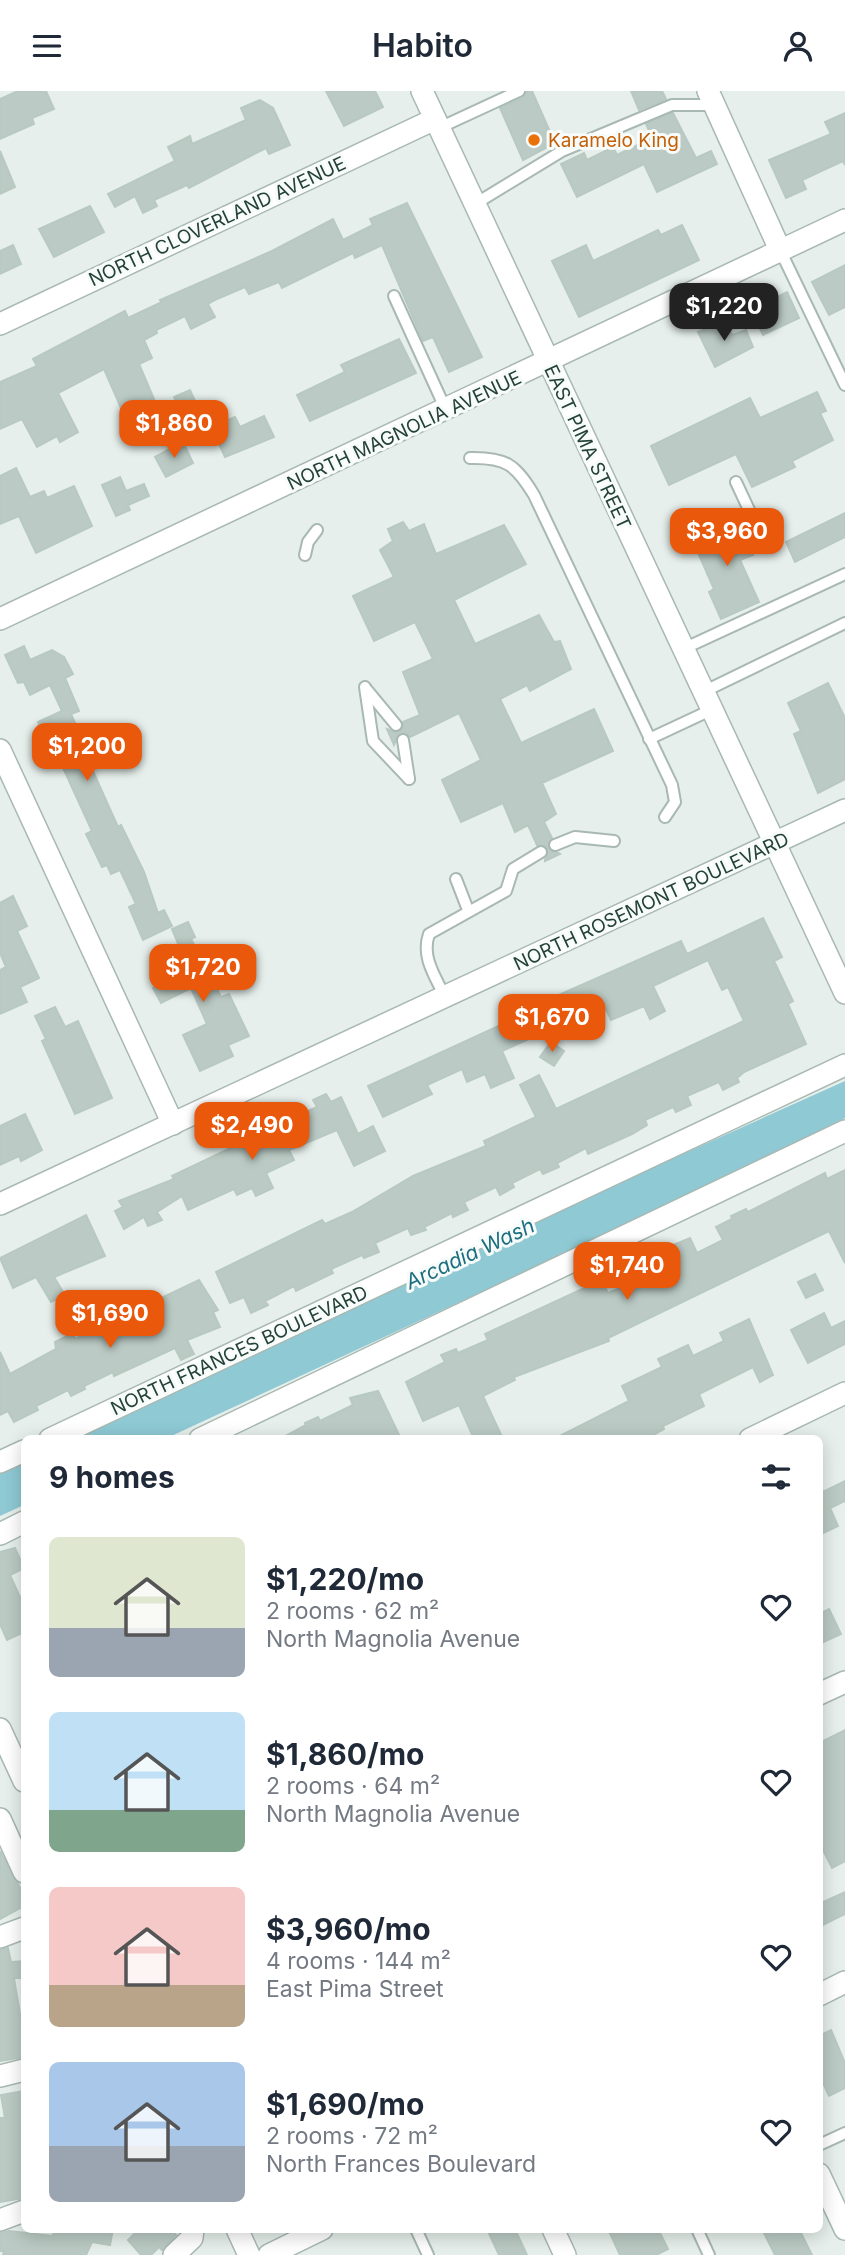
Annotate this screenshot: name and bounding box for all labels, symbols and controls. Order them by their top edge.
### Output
text: Habito [372,26,473,65]
icon: menu [28,27,66,65]
icon: person [779,27,817,65]
place label: Karamelo King [548,129,679,152]
marker: Karamelo King [526,132,542,148]
street label: NORTH CLOVERLAND AVENUE [85,152,349,291]
pin: $1,220 [667,283,781,343]
text: $1,220 [685,292,763,320]
street label: EAST PIMA STREET [539,361,636,533]
street label: NORTH MAGNOLIA AVENUE [283,366,525,495]
pin: $1,860 [117,401,231,460]
text: $1,860 [135,409,213,437]
pin: $3,960 [670,509,784,568]
text: $3,960 [686,517,768,545]
pin: $1,200 [30,723,144,783]
text: $1,200 [48,732,126,760]
street label: NORTH ROSEMONT BOULEVARD [510,827,792,975]
pin: $1,720 [146,944,260,1004]
text: $1,720 [165,953,241,981]
pin: $1,670 [495,995,609,1054]
text: $1,670 [514,1003,590,1031]
pin: $2,490 [195,1103,309,1162]
text: $2,490 [210,1111,294,1139]
water label: Arcadia Wash [400,1213,538,1295]
pin: $1,740 [570,1243,684,1302]
text: $1,740 [589,1251,665,1279]
street label: NORTH FRANCES BOULEVARD [107,1281,371,1420]
pin: $1,690 [53,1291,167,1350]
text: $1,690 [71,1299,149,1327]
icon: filters [757,1458,795,1496]
text: 9 homes [49,1459,175,1495]
text: $1,220/mo [266,1561,424,1597]
icon: home [105,1565,189,1649]
icon: heart [757,1588,795,1626]
text: 2 rooms · 62 m² [266,1597,439,1625]
text: North Magnolia Avenue [266,1625,520,1653]
text: $1,860/mo [266,1736,424,1772]
icon: home [105,1740,189,1824]
icon: heart [757,1763,795,1801]
text: 2 rooms · 64 m² [266,1772,440,1800]
text: North Magnolia Avenue [266,1800,520,1828]
text: $3,960/mo [266,1911,431,1947]
icon: home [105,1915,189,1999]
icon: heart [757,1938,795,1976]
text: 4 rooms · 144 m² [266,1947,451,1975]
text: East Pima Street [266,1975,444,2003]
text: $1,690/mo [266,2086,424,2122]
icon: home [105,2090,189,2174]
icon: heart [757,2113,795,2151]
text: 2 rooms · 72 m² [266,2122,438,2150]
text: North Frances Boulevard [266,2150,536,2178]

